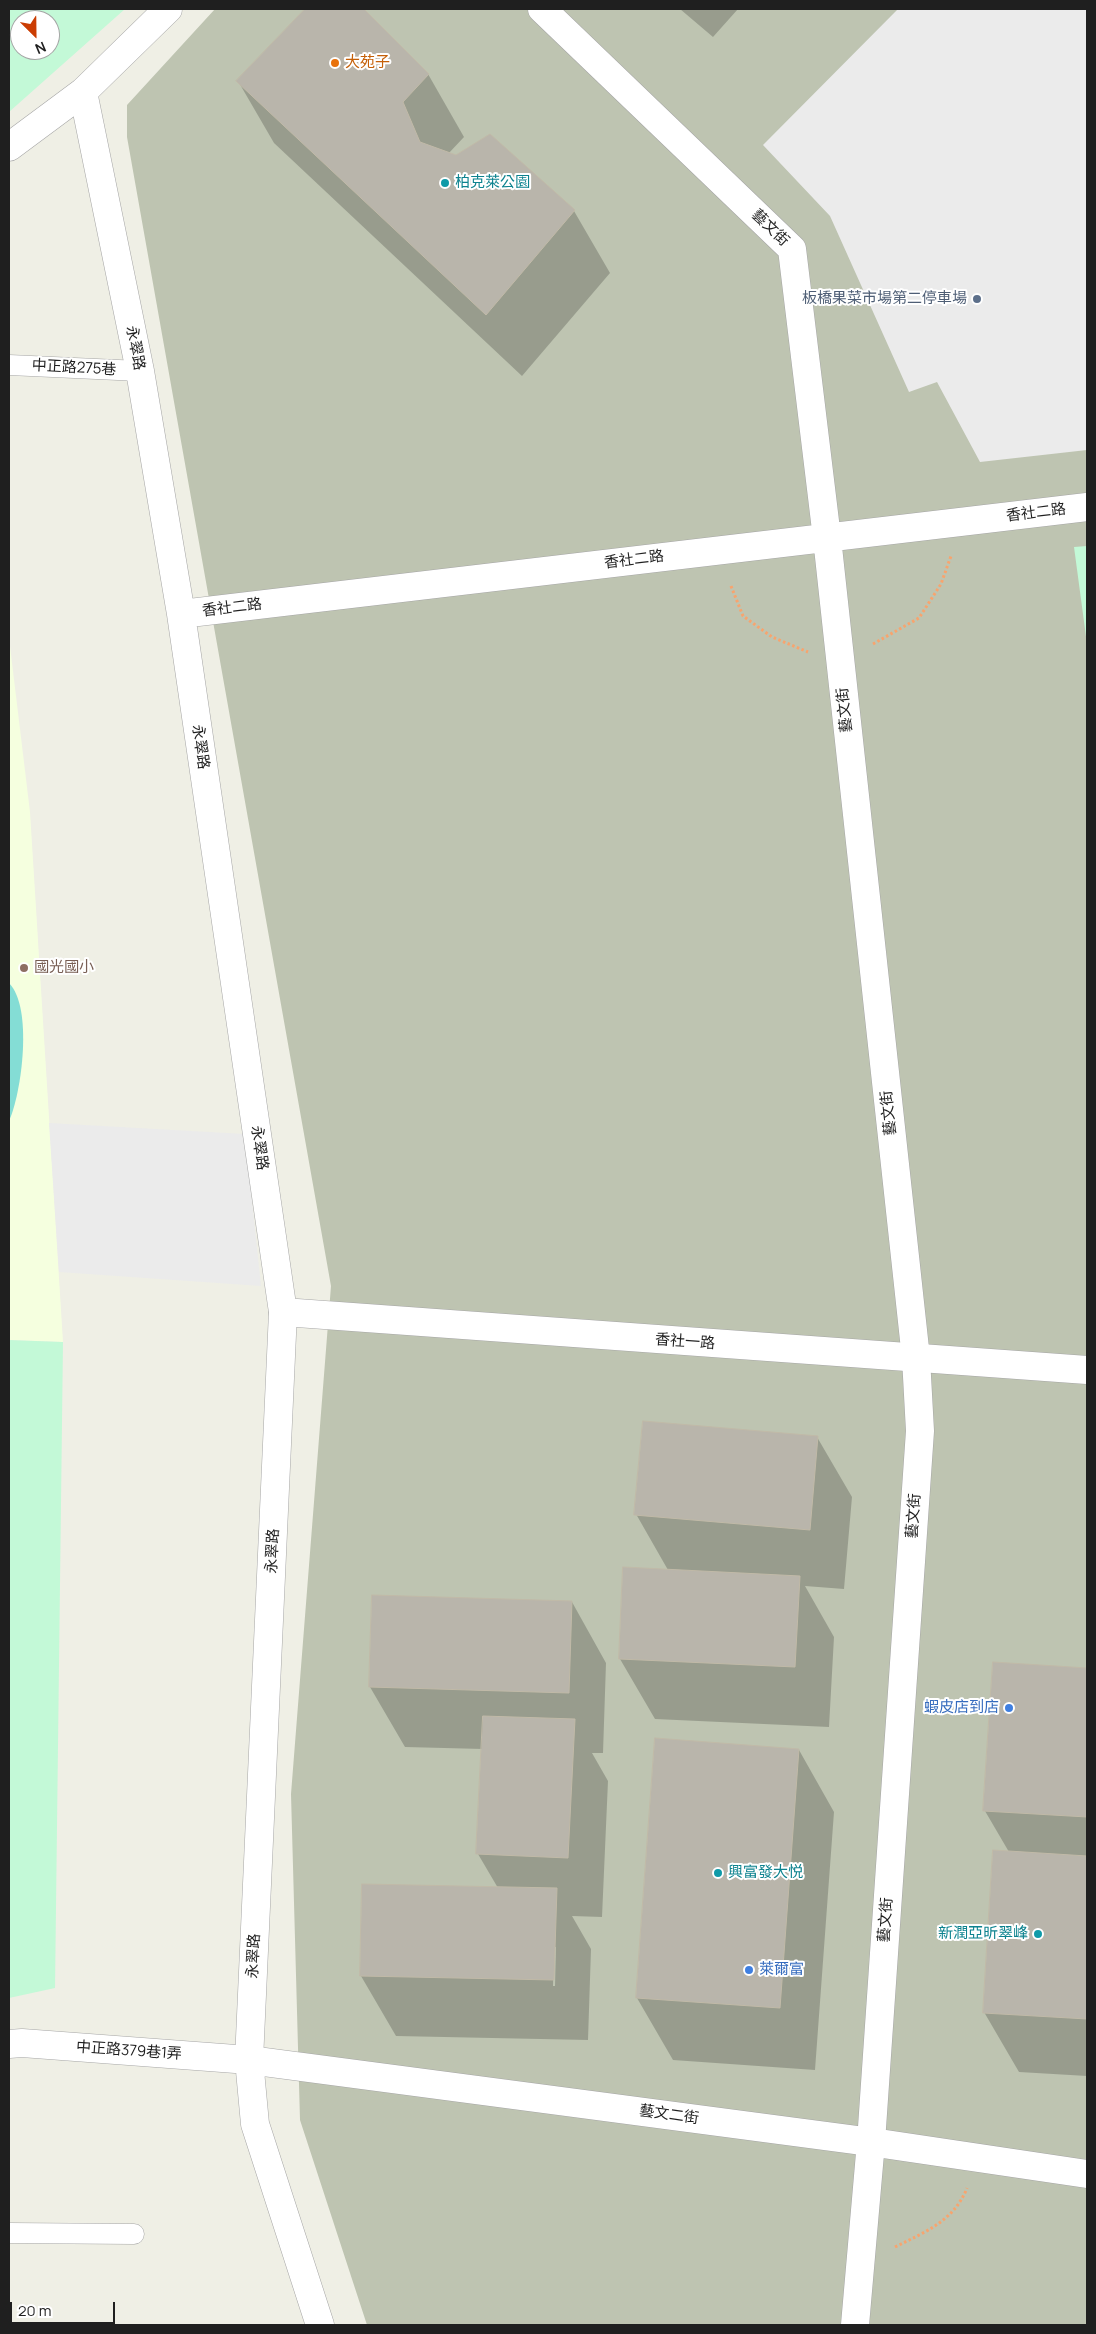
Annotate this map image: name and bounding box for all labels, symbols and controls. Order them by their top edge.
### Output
north arrow [10,10,60,60]
text: N [32,38,49,59]
place label: 大苑子 [345,54,390,72]
marker: 大苑子 [329,57,341,69]
place label: 柏克萊公園 [455,174,530,192]
marker: 柏克萊公園 [439,177,451,189]
street label: 藝文街 [748,206,792,250]
place label: 板橋果菜市場第二停車場 [802,290,967,308]
marker: 板橋果菜市場第二停車場 [971,293,983,305]
street label: 永翠路 [122,324,148,372]
street label: 中正路275巷 [31,357,117,379]
street label: 香社二路 [1005,500,1067,526]
street label: 香社二路 [603,547,665,573]
street label: 香社二路 [201,595,263,621]
street label: 藝文街 [834,687,856,733]
street label: 永翠路 [188,723,212,771]
place label: 國光國小 [34,959,94,977]
marker: 國光國小 [18,962,30,974]
street label: 藝文街 [878,1090,900,1136]
street label: 永翠路 [247,1124,271,1172]
street label: 香社一路 [654,1331,716,1353]
street label: 藝文街 [903,1493,925,1539]
street label: 永翠路 [263,1528,283,1574]
place label: 蝦皮店到店 [924,1699,999,1717]
marker: 蝦皮店到店 [1003,1702,1015,1714]
place label: 興富發大悦 [728,1864,803,1882]
marker: 興富發大悦 [712,1867,724,1879]
street label: 藝文街 [875,1897,897,1943]
place label: 新潤亞昕翠峰 [938,1925,1028,1943]
marker: 新潤亞昕翠峰 [1032,1928,1044,1940]
street label: 永翠路 [244,1933,264,1979]
place label: 萊爾富 [759,1961,804,1979]
marker: 萊爾富 [743,1964,755,1976]
street label: 中正路379巷1弄 [76,2038,182,2064]
street label: 藝文二街 [638,2102,700,2128]
scale bar [12,2292,118,2324]
text: 20 m [18,2300,51,2321]

